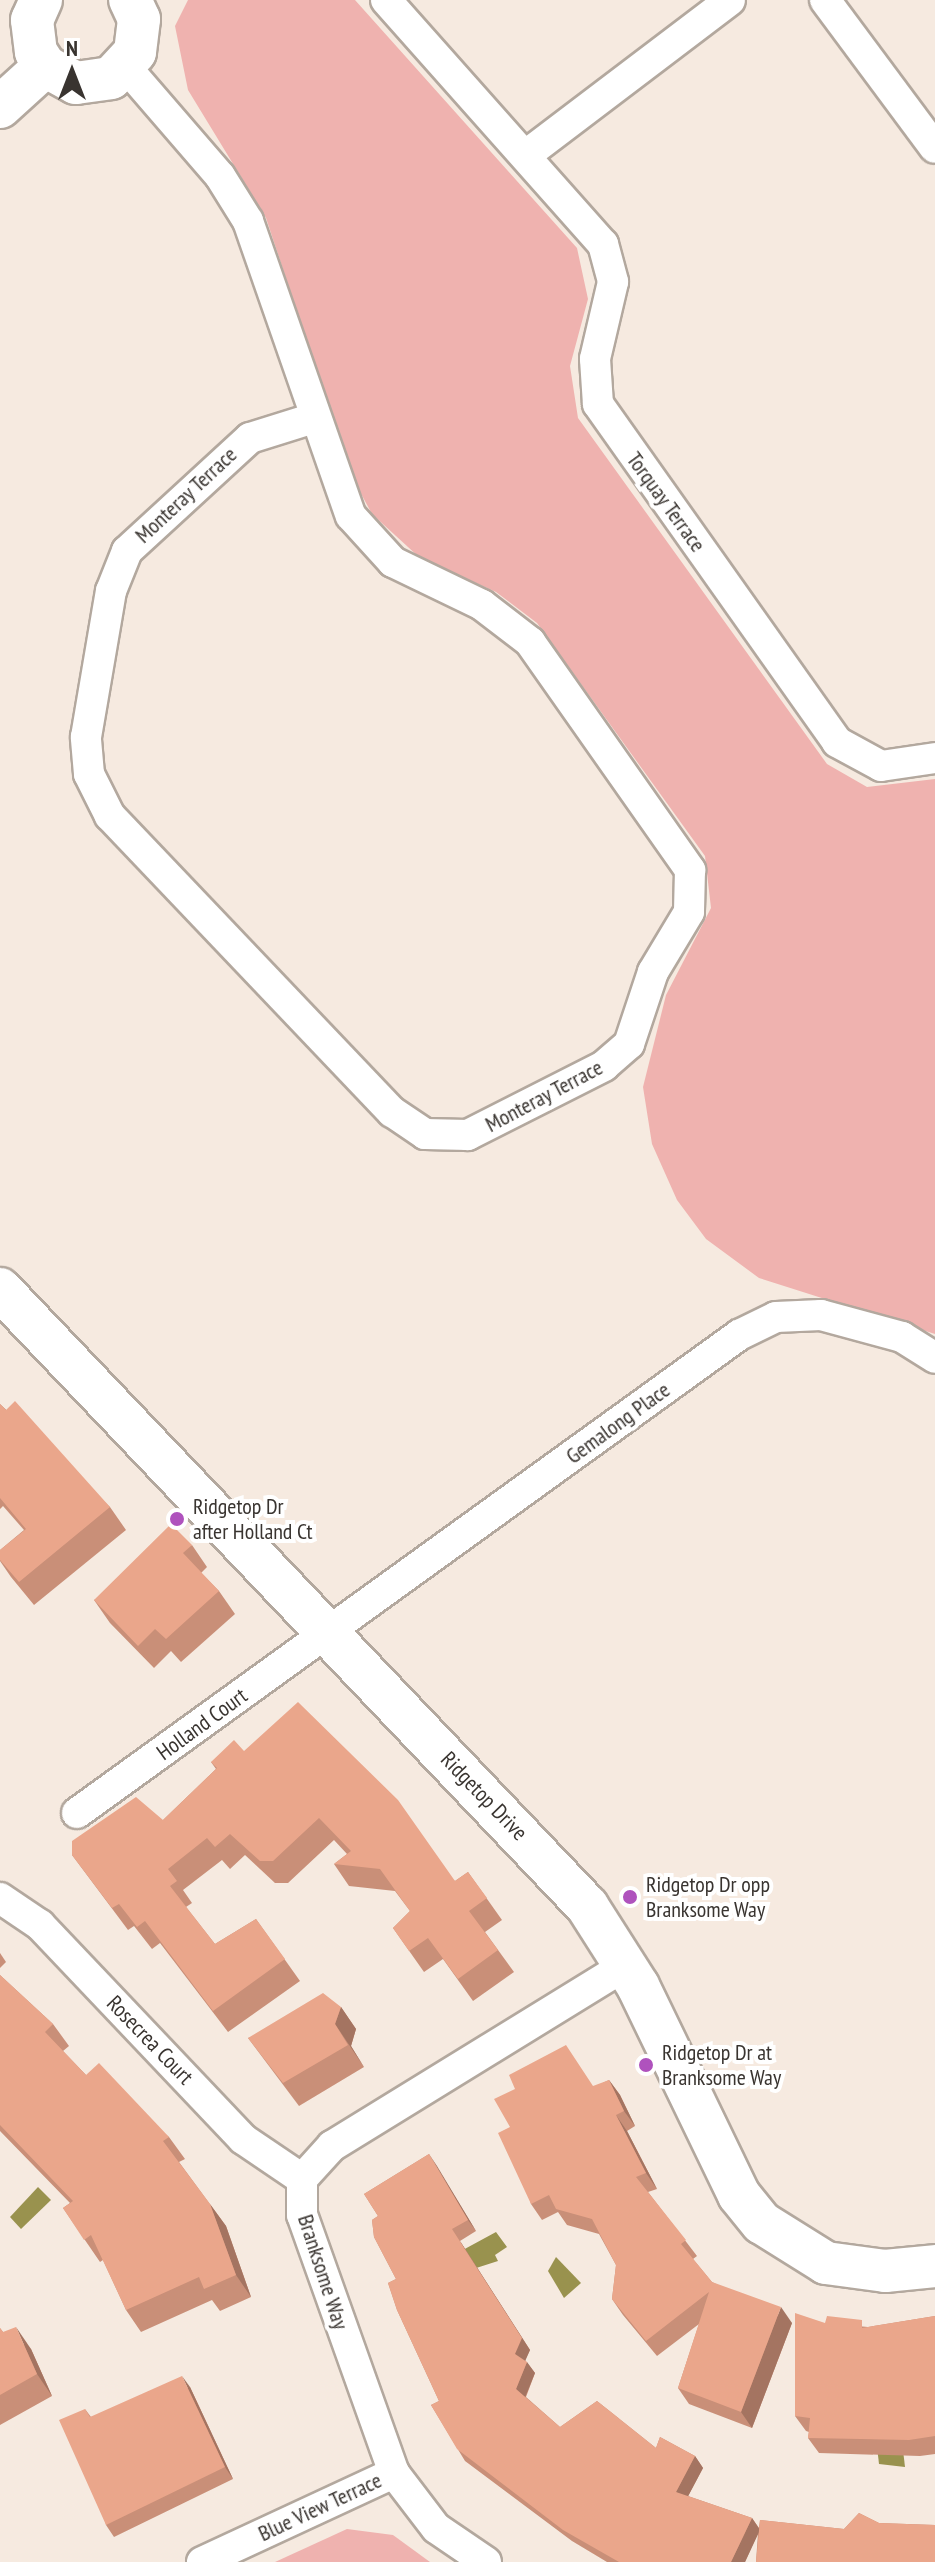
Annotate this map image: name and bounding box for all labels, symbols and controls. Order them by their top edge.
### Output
north arrow [32,32,112,112]
text: N [66,34,78,62]
street label: Monteray Terrace [129,441,243,549]
street label: Torquay Terrace [621,447,711,557]
street label: Monteray Terrace [480,1054,608,1138]
street label: Gemalong Place [561,1377,675,1469]
place label: Ridgetop Dr after Holland Ct [193,1493,313,1544]
marker: Ridgetop Dr after Holland Ct [168,1510,186,1528]
street label: Holland Court [152,1682,252,1766]
street label: Ridgetop Drive [435,1746,533,1846]
place label: Ridgetop Dr opp Branksome Way [646,1871,770,1922]
marker: Ridgetop Dr opp Branksome Way [621,1888,639,1906]
street label: Rosecrea Court [101,1990,199,2090]
place label: Ridgetop Dr at Branksome Way [662,2039,782,2090]
marker: Ridgetop Dr at Branksome Way [637,2056,655,2074]
street label: Branksome Way [292,2211,354,2333]
street label: Blue View Terrace [254,2467,386,2547]

